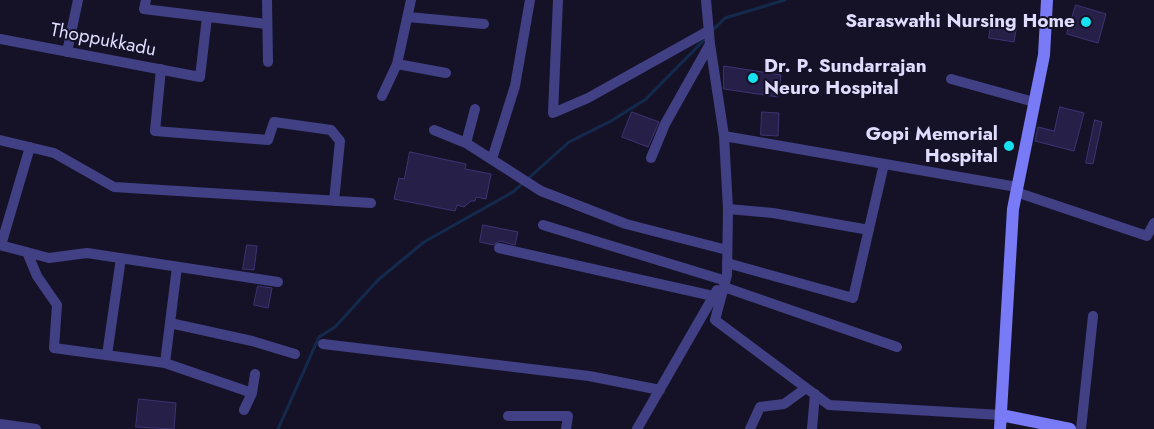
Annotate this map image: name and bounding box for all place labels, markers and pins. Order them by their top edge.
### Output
place label: Saraswathi Nursing Home [845,11,1075,33]
marker: Saraswathi Nursing Home [1079,15,1093,29]
place label: Dr. P. Sundarrajan Neuro Hospital [764,56,927,100]
marker: Dr. P. Sundarrajan Neuro Hospital [746,71,760,85]
place label: Gopi Memorial Hospital [866,124,998,168]
marker: Gopi Memorial Hospital [1002,139,1016,153]

